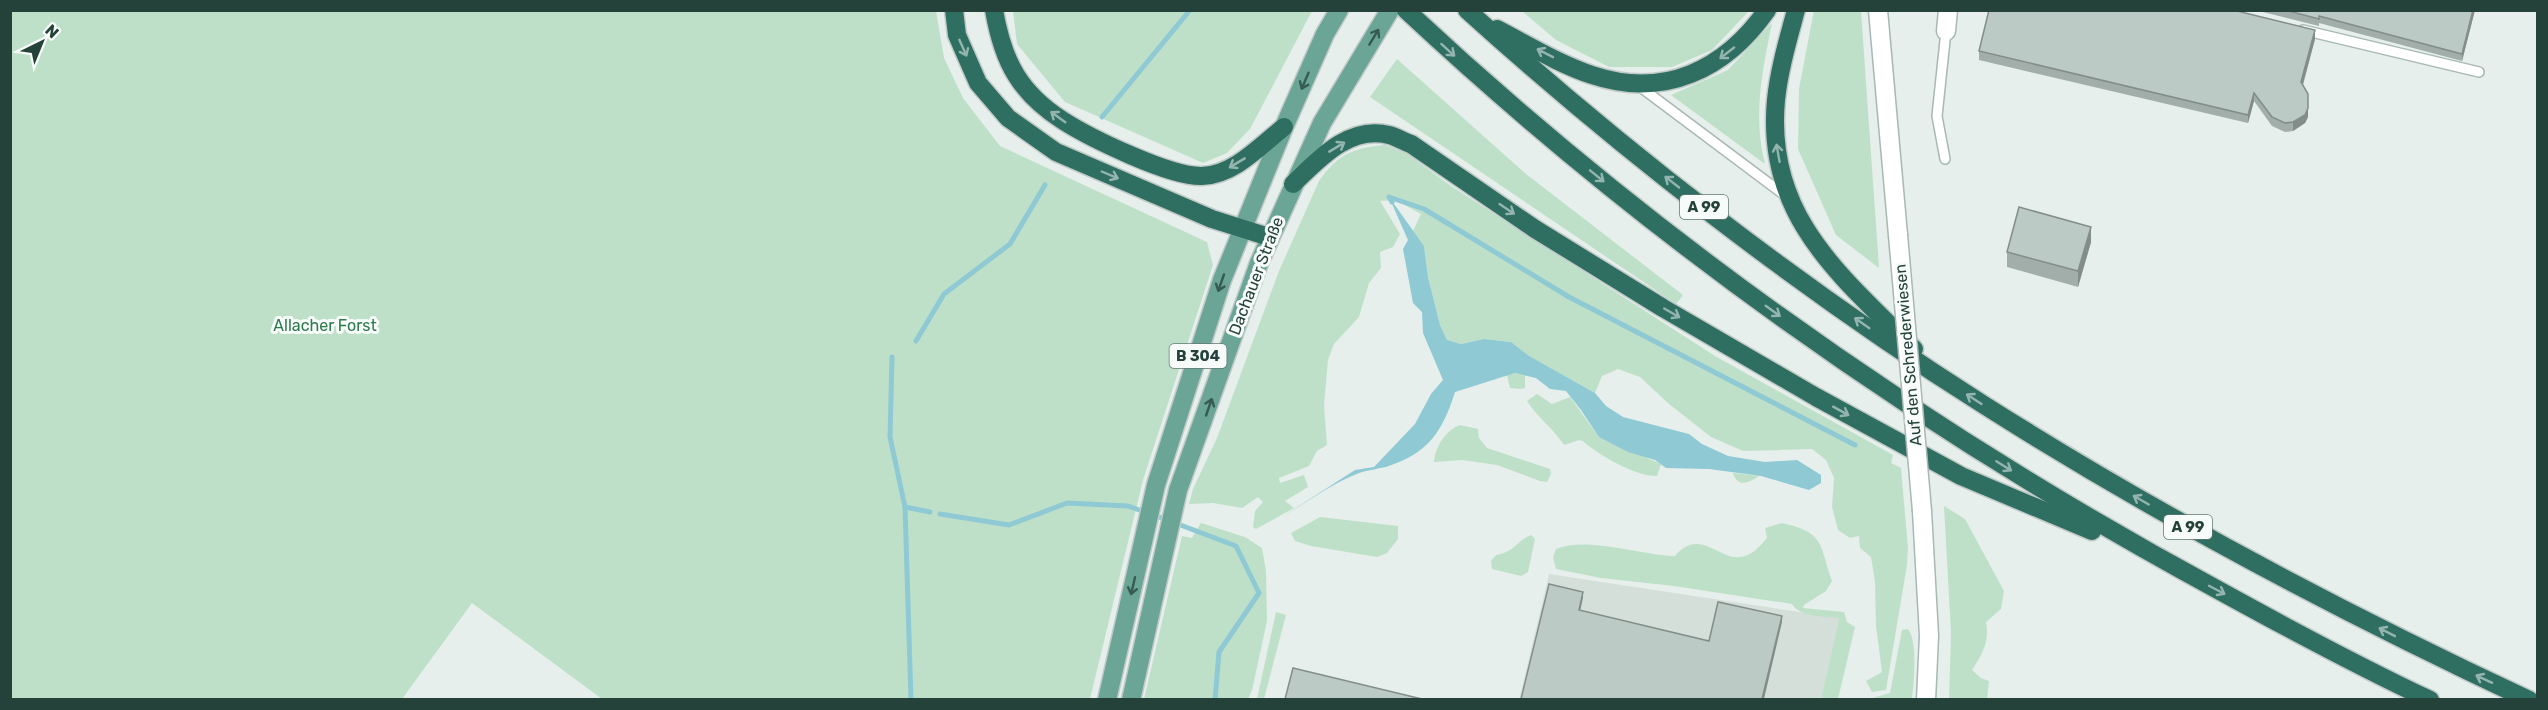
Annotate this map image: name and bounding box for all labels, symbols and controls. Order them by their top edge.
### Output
north arrow [12,12,72,72]
text: N [41,21,63,42]
one-way arrow [1369,29,1381,46]
one-way arrow [958,38,969,56]
one-way arrow [1441,43,1456,57]
one-way arrow [1537,47,1555,59]
one-way arrow [1720,47,1736,60]
one-way arrow [1299,71,1310,90]
one-way arrow [1051,110,1067,123]
one-way arrow [1328,140,1345,152]
one-way arrow [1772,144,1783,163]
one-way arrow [1229,157,1246,169]
one-way arrow [1100,170,1118,181]
one-way arrow [1589,170,1605,183]
one-way arrow [1664,175,1680,188]
road number: A 99 [1680,195,1728,219]
one-way arrow [1498,204,1515,216]
street label: Dachauer Straße [1225,214,1287,338]
street label: Auf den Schrederwiesen [1891,263,1925,447]
one-way arrow [1215,273,1226,291]
one-way arrow [1764,305,1781,317]
one-way arrow [1663,308,1680,320]
park label: Allacher Forst [273,316,377,335]
one-way arrow [1855,317,1871,329]
road number: B 304 [1170,344,1226,368]
one-way arrow [1966,393,1983,405]
one-way arrow [1204,398,1215,417]
one-way arrow [1832,405,1849,417]
one-way arrow [1996,460,2013,473]
one-way arrow [2133,494,2150,506]
road number: A 99 [2164,515,2212,539]
one-way arrow [1126,576,1138,595]
one-way arrow [2208,584,2225,596]
one-way arrow [2378,625,2396,637]
one-way arrow [2475,672,2493,684]

